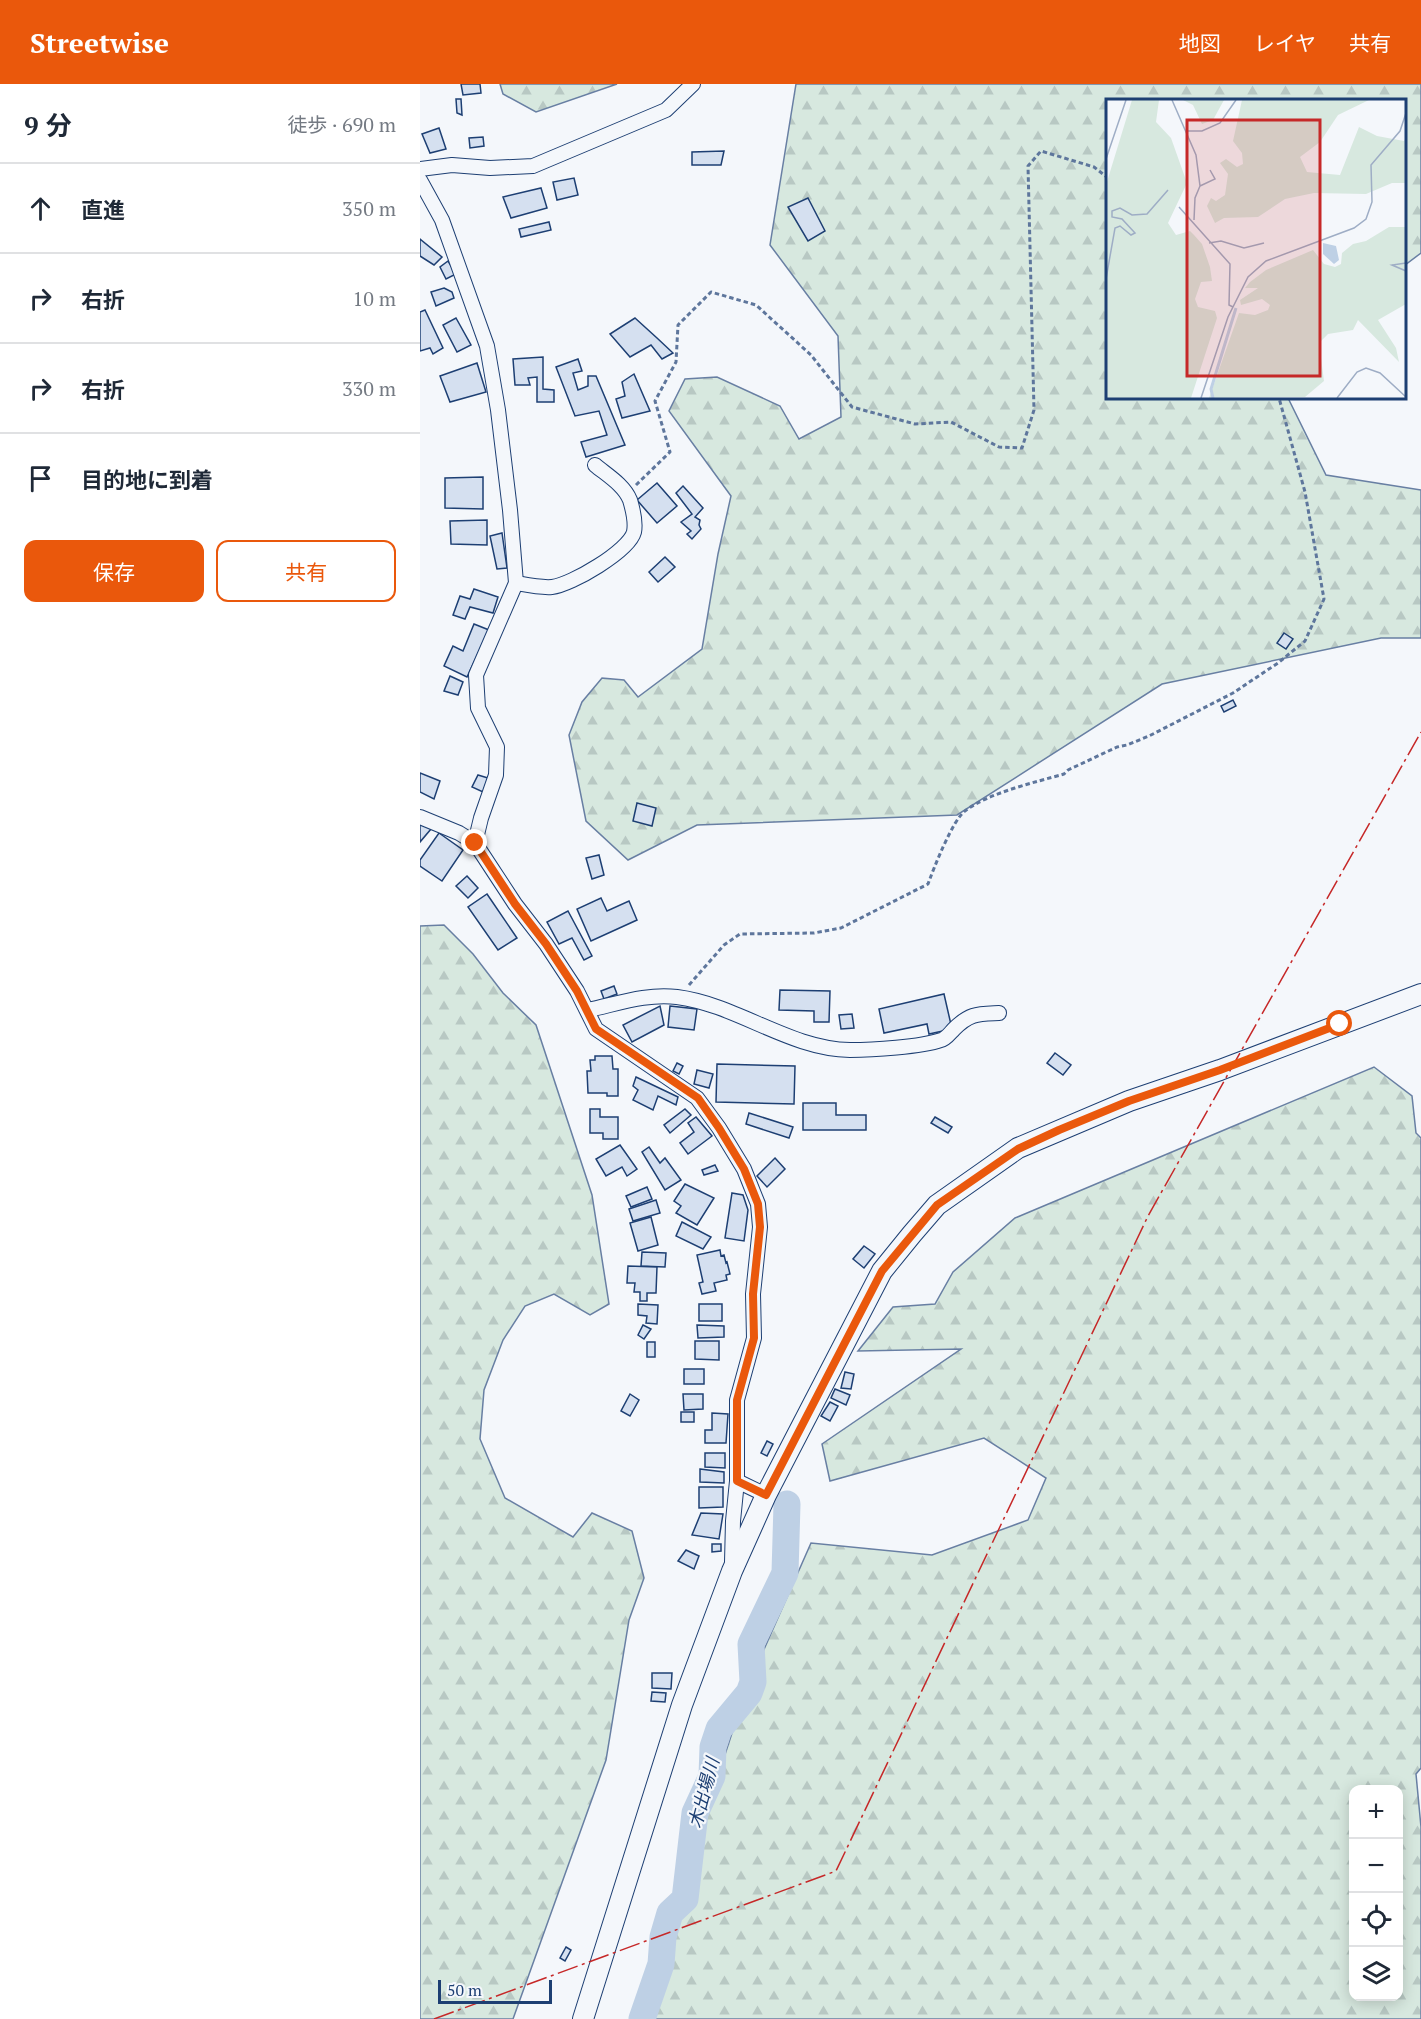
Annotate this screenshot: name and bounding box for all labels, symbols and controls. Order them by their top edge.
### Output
text: Streetwise [30,24,169,61]
text: 地図 [1179,29,1221,57]
text: レイヤ [1254,29,1316,57]
text: 共有 [1349,29,1391,57]
inset map [1106,99,1406,399]
text: 9 分 [24,108,72,142]
text: 徒歩 · 690 m [287,111,396,138]
icon: ahead [24,192,57,225]
text: 直進 [81,195,125,224]
text: 350 m [342,195,396,222]
icon: right [24,282,57,315]
text: 右折 [81,285,125,314]
text: 10 m [353,285,396,312]
icon: right [24,372,57,405]
text: 右折 [81,375,125,404]
text: 330 m [342,375,396,402]
icon: arrive [24,462,57,495]
text: 目的地に到着 [81,465,213,494]
button: 保存 [24,540,204,602]
button: 共有 [216,540,396,602]
route end [461,829,487,855]
route start [1326,1010,1352,1036]
water label: 木出場川 [682,1753,724,1831]
map controls [1349,1785,1403,2001]
button: + [1349,1785,1403,1839]
button: − [1349,1839,1403,1893]
button: locate [1349,1893,1403,1947]
button: layers [1349,1947,1403,2001]
scale bar [438,1977,552,2004]
text: 50 m [447,1979,482,2001]

